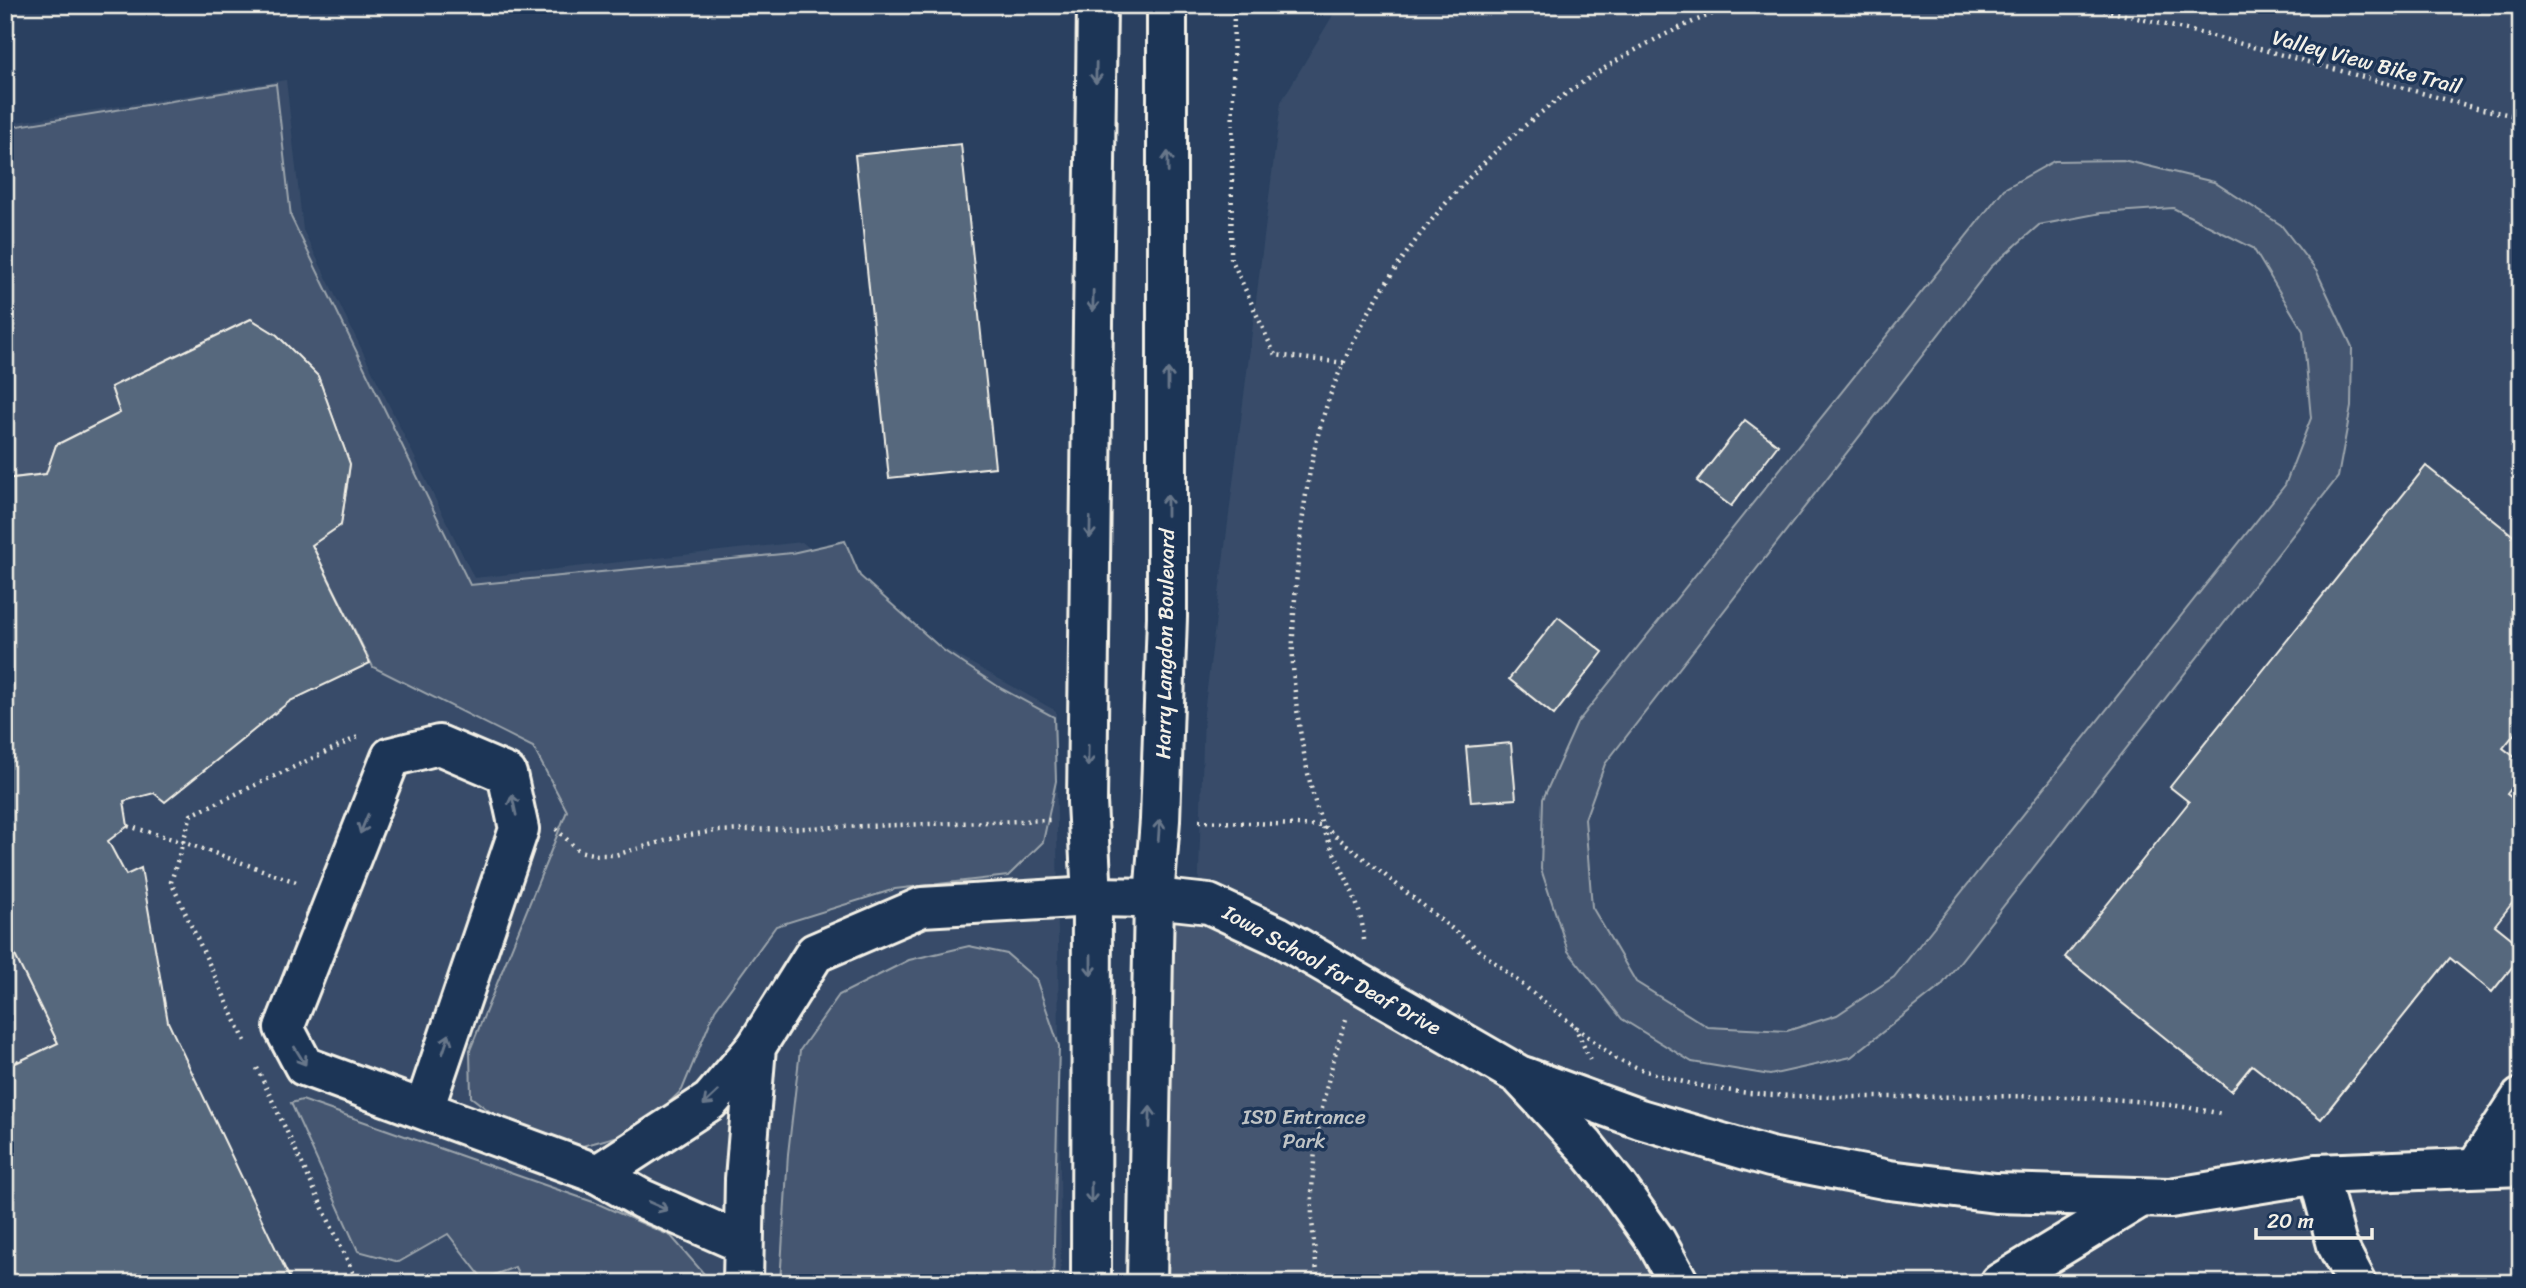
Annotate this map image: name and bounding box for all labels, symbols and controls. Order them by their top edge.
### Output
street label: Valley View Bike Trail [2268,18,2467,106]
one-way arrow [1089,62,1103,85]
one-way arrow [1161,150,1175,173]
one-way arrow [1086,289,1100,312]
one-way arrow [1161,368,1175,391]
one-way arrow [1160,494,1174,517]
one-way arrow [1084,517,1097,540]
street label: Harry Langdon Boulevard [1144,527,1186,760]
one-way arrow [1081,744,1094,767]
one-way arrow [506,794,520,817]
one-way arrow [357,813,370,835]
one-way arrow [1153,820,1166,842]
street label: Iowa School for Deaf Drive [1215,893,1449,1046]
one-way arrow [1084,953,1098,976]
one-way arrow [440,1033,453,1055]
one-way arrow [293,1046,308,1065]
one-way arrow [702,1090,720,1106]
park label: ISD Entrance Park [1241,1098,1366,1160]
one-way arrow [1143,1105,1157,1128]
one-way arrow [1084,1181,1098,1204]
scale bar [2256,1197,2372,1241]
one-way arrow [647,1200,668,1213]
text: 20 m [2267,1202,2314,1240]

